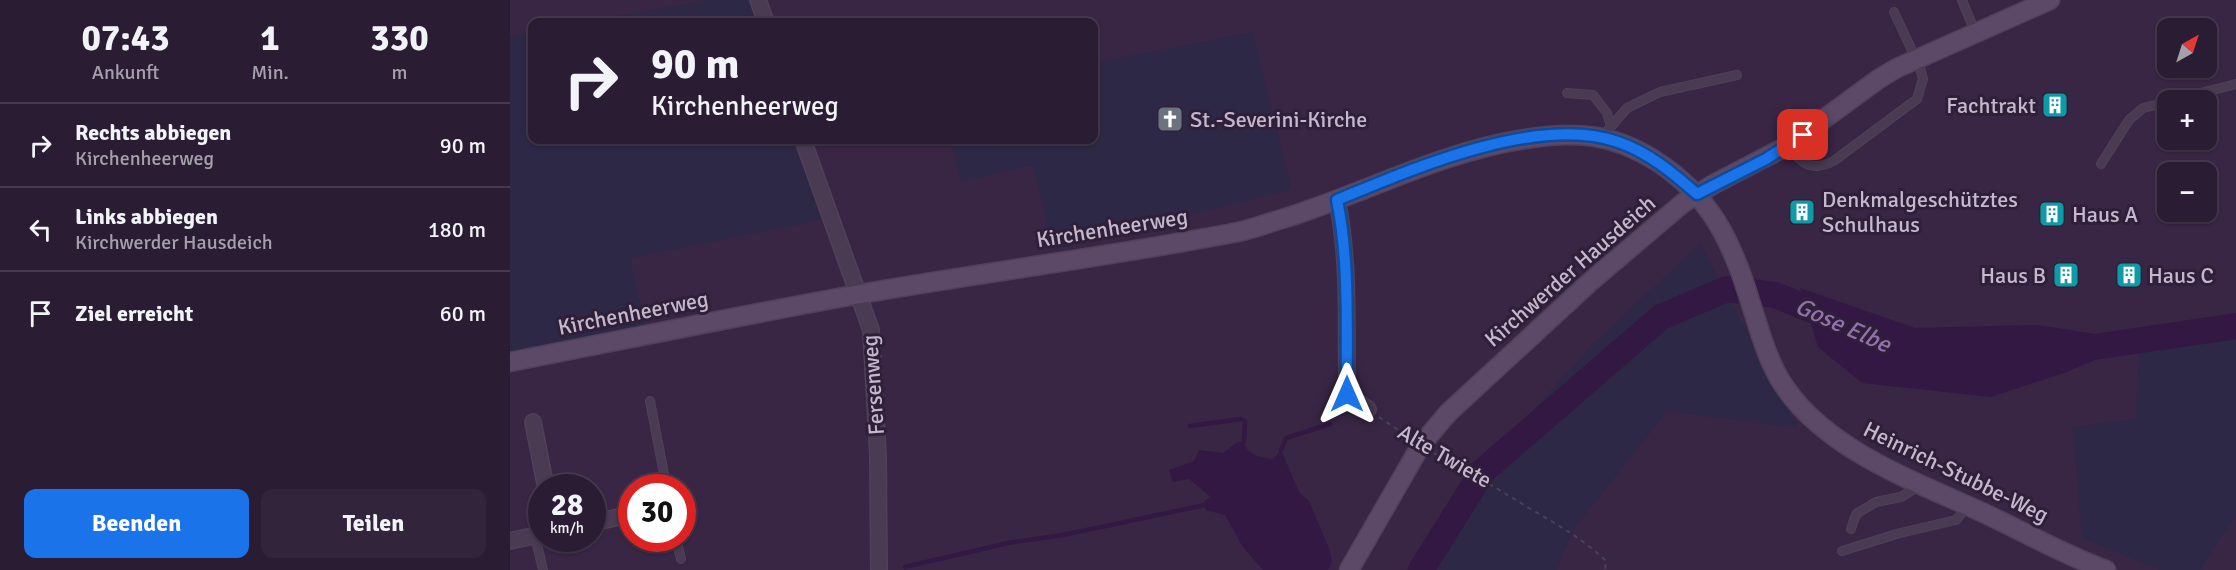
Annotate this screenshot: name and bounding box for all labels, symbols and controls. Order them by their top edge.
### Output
text: 07:43 [81,16,170,61]
text: 1 [260,16,280,61]
text: 330 [370,16,429,61]
north arrow [2157,18,2217,78]
map controls [2157,18,2217,222]
text: 90 m [651,39,740,90]
icon: right [552,42,630,120]
text: Ankunft [92,60,159,85]
text: Min. [251,60,289,85]
text: m [391,60,407,85]
text: Kirchenheerweg [651,90,839,123]
building icon: Fachtrakt [2040,90,2070,120]
button: + [2157,90,2217,150]
place label: Fachtrakt [1946,92,2036,119]
church icon: St.-Severini-Kirche [1155,104,1185,134]
place label: St.-Severini-Kirche [1190,106,1367,133]
pin [1777,109,1828,160]
icon: arrive [1786,118,1819,151]
text: Rechts abbiegen [75,119,231,146]
icon: right [24,129,57,162]
text: 90 m [440,132,486,159]
text: Kirchenheerweg [75,146,214,171]
button: − [2157,162,2217,222]
place label: Denkmalgeschütztes Schulhaus [1822,186,2018,238]
street label: Kirchwerder Hausdeich [1479,189,1661,353]
building icon: Denkmalgeschütztes Schulhaus [1787,197,1817,227]
building icon: Haus A [2037,199,2067,229]
place label: Haus A [2072,201,2138,228]
text: Links abbiegen [75,203,218,230]
street label: Kirchenheerweg [1034,203,1190,253]
icon: left [24,213,57,246]
text: 180 m [428,216,486,243]
text: Kirchwerder Hausdeich [75,230,273,255]
building icon: Haus B [2051,260,2081,290]
building icon: Haus C [2114,260,2144,290]
place label: Haus B [1980,262,2046,289]
place label: Haus C [2148,262,2214,289]
street label: Kirchenheerweg [555,285,711,341]
water label: Gose Elbe [1791,291,1896,360]
icon: arrive [24,297,57,330]
text: Ziel erreicht [75,300,193,327]
text: 60 m [440,300,486,327]
street label: Fersenweg [856,334,890,436]
position arrow [1315,362,1379,426]
street label: Heinrich-Stubbe-Weg [1859,415,2053,529]
street label: Alte Twiete [1393,418,1497,494]
speed limit sign: 30 [618,474,696,552]
text: 28 [551,487,583,524]
button: Beenden [24,489,249,558]
button: Teilen [261,489,486,558]
text: km/h [550,519,584,537]

